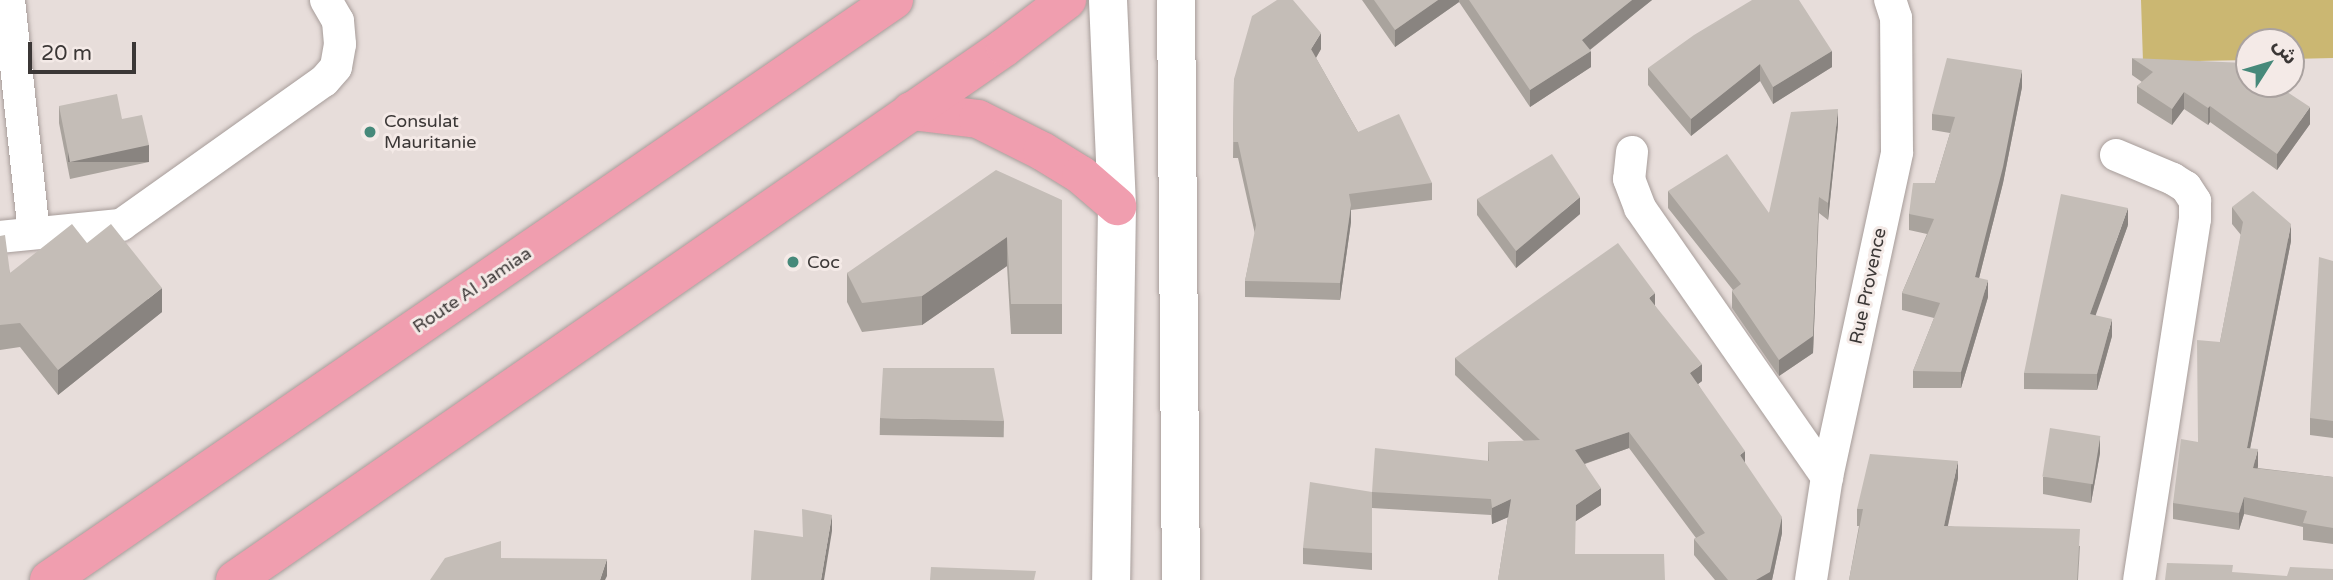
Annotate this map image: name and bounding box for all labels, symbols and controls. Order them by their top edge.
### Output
scale bar [32,28,140,72]
north arrow [2235,28,2305,98]
text: ش [2269,35,2302,69]
text: 20 m [41,41,92,66]
place label: Consulat Mauritanie [384,111,476,154]
marker: Consulat Mauritanie [362,124,378,140]
street label: Rue Provence [1845,226,1891,346]
street label: Route Al Jamiaa [409,242,535,338]
place label: Coc [807,251,840,273]
marker: Coc [785,254,801,270]

